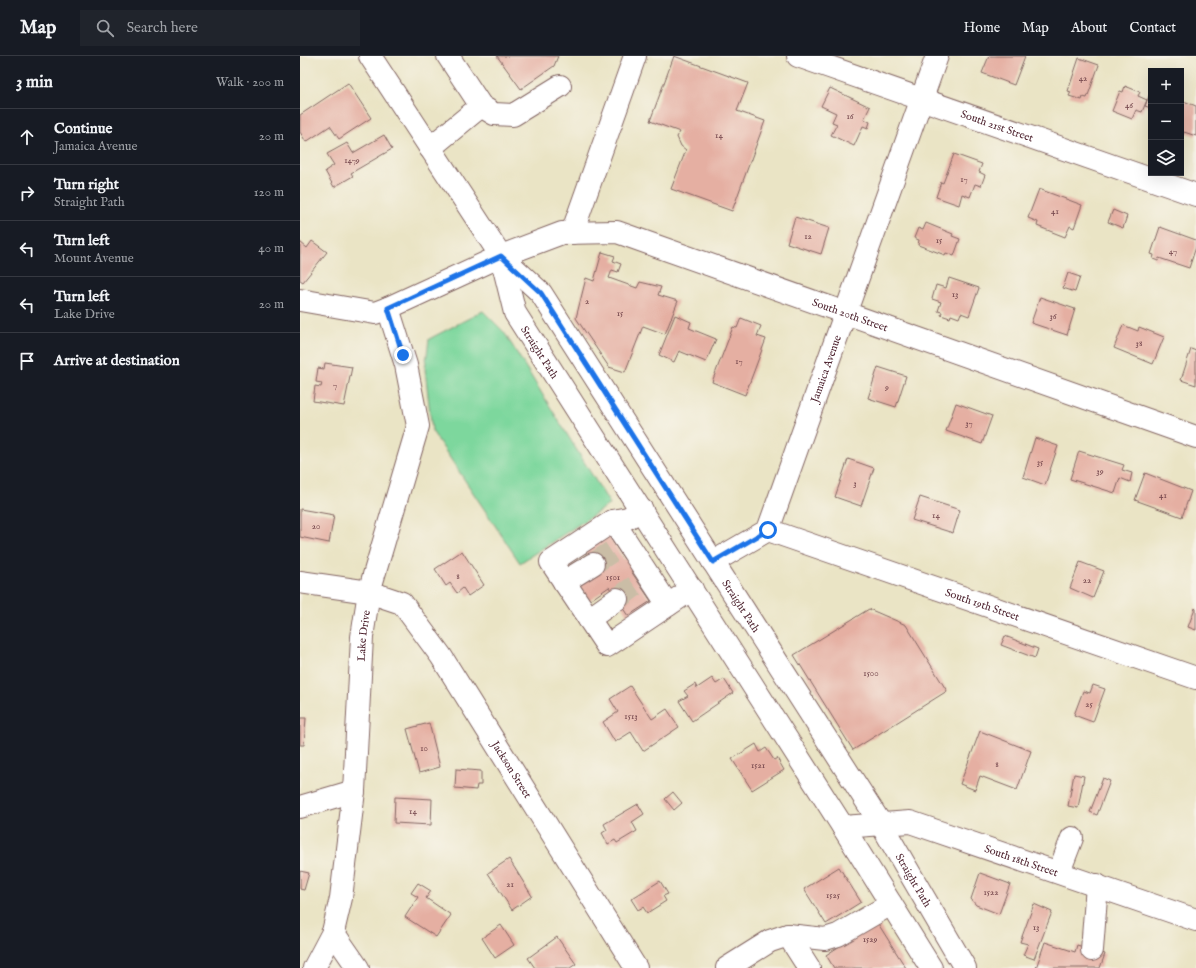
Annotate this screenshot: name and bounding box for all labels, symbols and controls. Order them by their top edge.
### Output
search box [80,10,360,46]
text: Map [20,16,56,40]
icon: search [94,17,116,39]
text: Search here [126,18,198,37]
text: Home [964,19,1000,37]
text: Map [1022,19,1049,37]
text: About [1071,19,1107,37]
text: Contact [1129,19,1176,37]
map controls [1148,68,1184,176]
button: + [1148,68,1184,104]
text: 3 min [16,72,53,93]
house number: 42 [1079,73,1087,84]
text: Walk · 200 m [216,74,284,91]
house number: 46 [1125,100,1133,111]
button: − [1148,104,1184,140]
street label: South 21st Street [959,107,1035,146]
house number: 16 [846,111,854,122]
text: Continue [54,119,112,138]
icon: ahead [16,126,38,148]
text: 20 m [259,128,284,145]
house number: 14 [715,130,723,141]
text: Jamaica Avenue [54,138,137,155]
button: layers [1148,140,1184,176]
house number: 1479 [344,155,360,166]
house number: 17 [960,174,968,185]
text: Turn right [54,175,119,194]
icon: right [16,182,38,204]
text: 120 m [254,184,284,201]
text: Straight Path [54,194,125,211]
house number: 41 [1051,206,1059,217]
text: Turn left [54,231,110,250]
house number: 12 [804,231,812,242]
house number: 15 [936,235,943,246]
icon: left [16,238,38,260]
text: 40 m [258,240,284,257]
house number: 47 [1169,246,1177,257]
text: Mount Avenue [54,250,134,267]
text: Turn left [54,287,110,306]
house number: 13 [952,289,958,300]
icon: left [16,294,38,316]
text: 20 m [259,296,284,313]
house number: 2 [585,296,589,307]
street label: South 20th Street [810,296,890,335]
text: Lake Drive [54,306,115,323]
house number: 15 [617,308,624,319]
house number: 36 [1049,311,1057,322]
street label: Straight Path [517,324,561,382]
street label: Jamaica Avenue [807,333,845,406]
house number: 38 [1136,338,1143,349]
route end [394,346,412,364]
icon: arrive [16,350,38,372]
text: Arrive at destination [54,351,180,370]
house number: 17 [735,356,743,367]
house number: 7 [333,380,337,391]
house number: 9 [884,382,889,393]
house number: 37 [965,418,973,429]
house number: 35 [1037,457,1044,468]
house number: 39 [1096,466,1104,477]
house number: 3 [853,478,857,489]
house number: 41 [1159,490,1167,501]
house number: 14 [932,510,940,521]
house number: 20 [312,521,320,532]
route start [759,521,777,539]
house number: 8 [456,571,460,582]
house number: 1501 [606,572,620,583]
house number: 22 [1083,575,1091,586]
street label: Straight Path [718,577,763,635]
street label: South 19th Street [943,586,1021,625]
street label: Lake Drive [355,609,374,662]
house number: 1500 [863,668,879,679]
house number: 25 [1085,699,1093,710]
house number: 1513 [624,711,638,722]
street label: Jackson Street [487,737,534,801]
house number: 10 [420,743,428,754]
house number: 8 [995,759,999,770]
house number: 1521 [751,760,765,771]
house number: 14 [409,806,417,817]
street label: South 18th Street [982,842,1060,880]
street label: Straight Path [892,851,934,910]
house number: 21 [506,879,514,890]
house number: 1522 [983,887,999,898]
house number: 1525 [826,890,841,901]
house number: 13 [1033,922,1039,933]
house number: 1529 [863,934,877,945]

